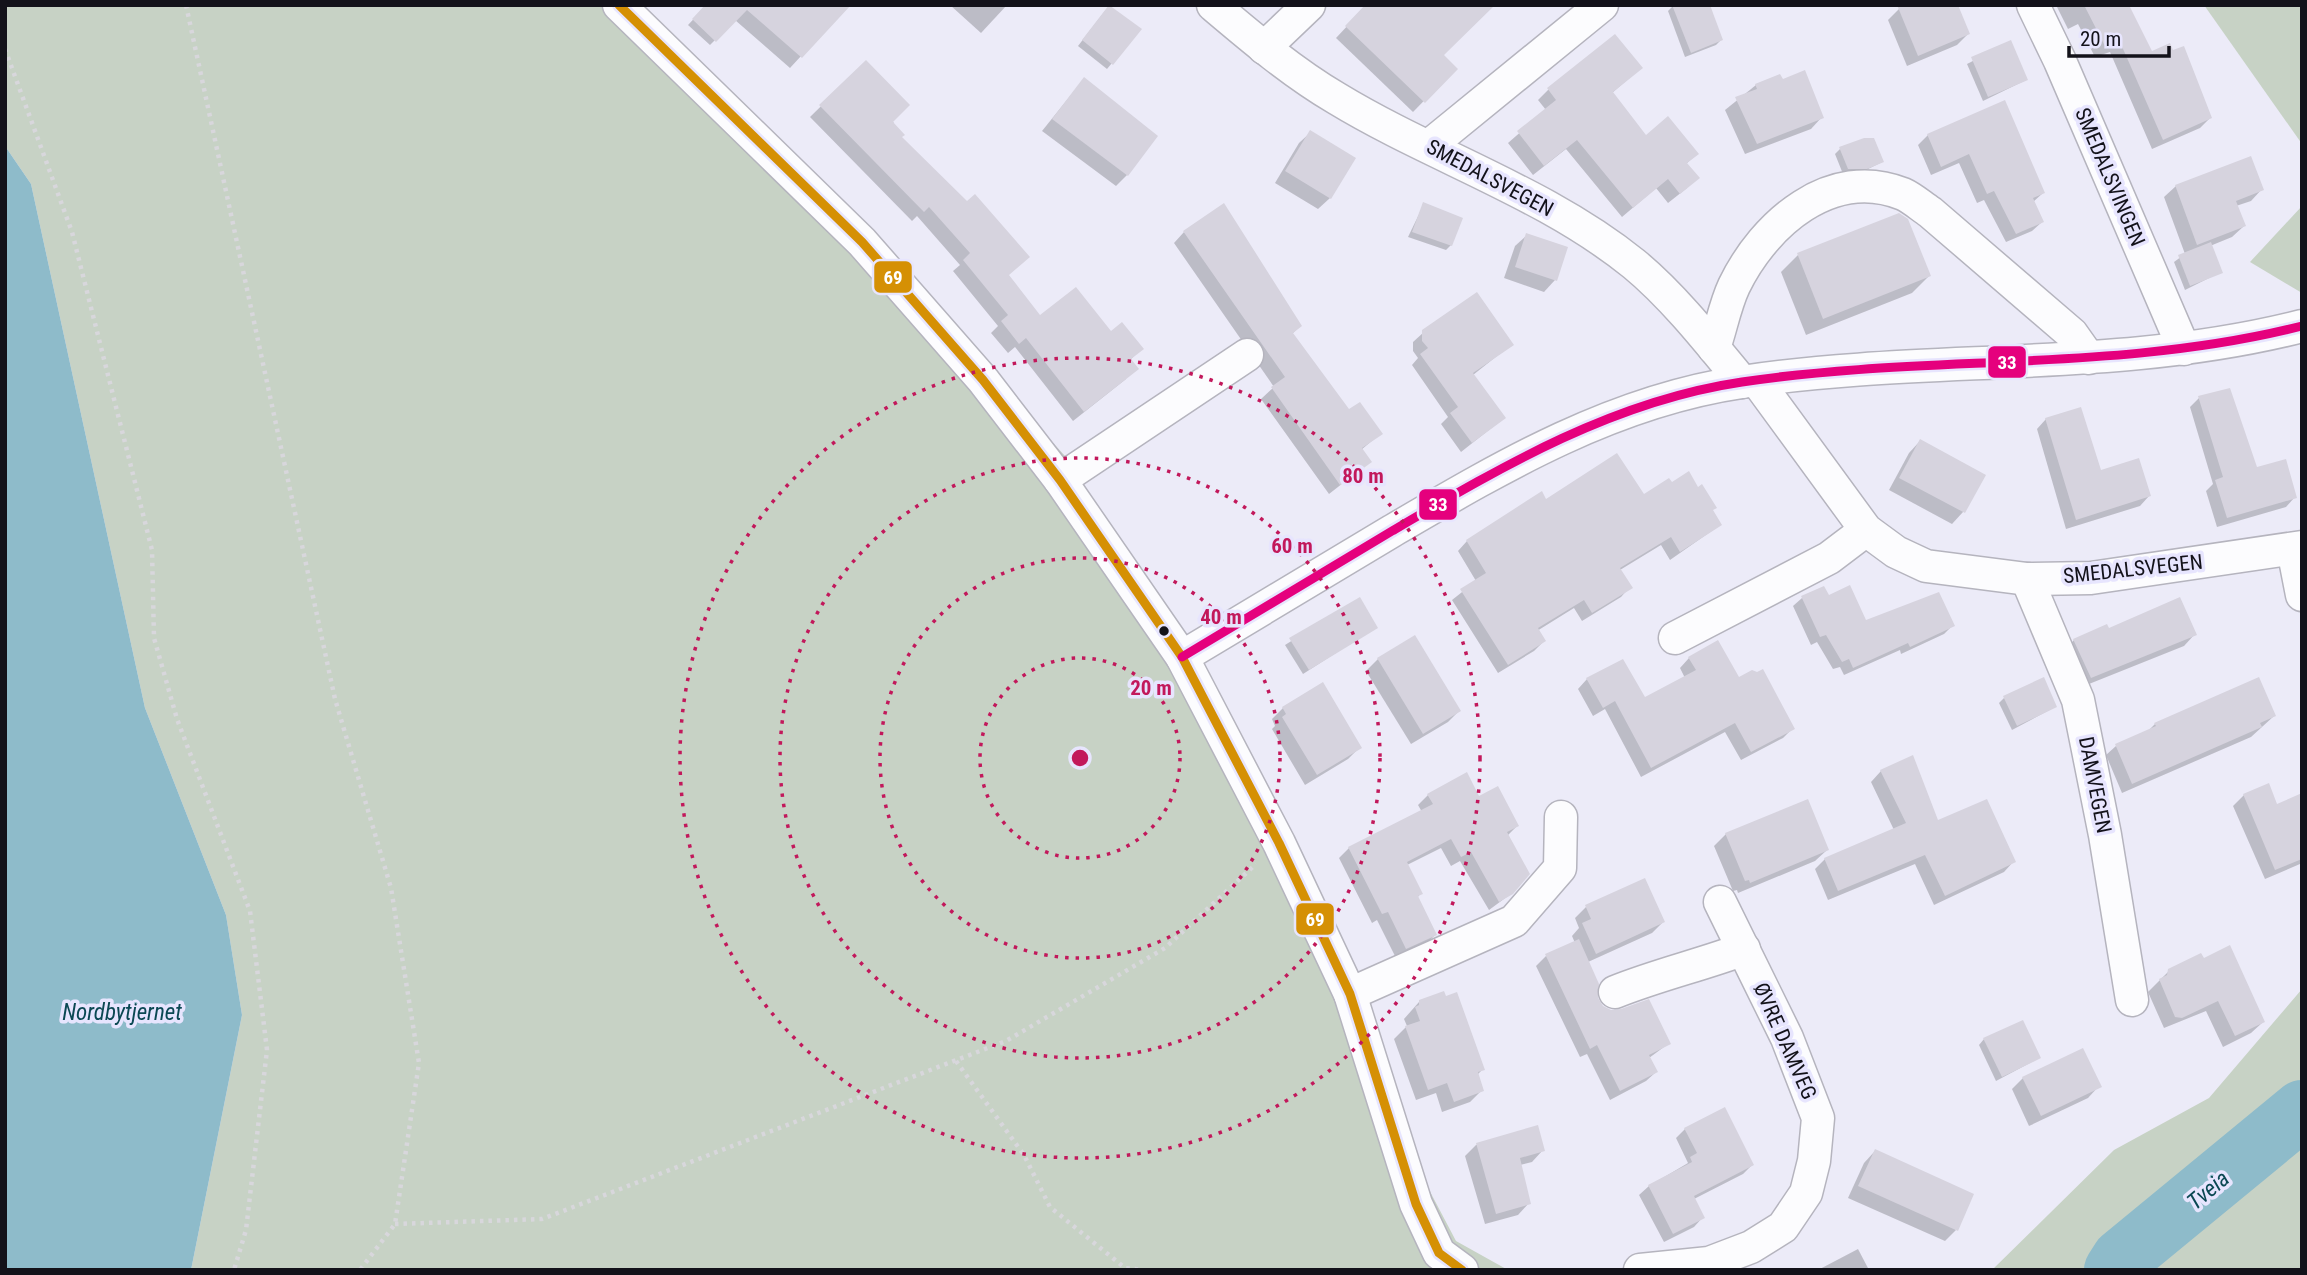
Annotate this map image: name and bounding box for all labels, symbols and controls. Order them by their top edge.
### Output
scale bar [2069,14,2169,58]
text: 20 m [2080,27,2121,51]
street label: SMEDALSVINGEN [2070,104,2150,250]
street label: SMEDALSVEGEN [1423,135,1557,221]
line badge: 69 [873,260,913,294]
text: 69 [883,266,903,289]
line badge: 33 [1987,345,2027,379]
text: 33 [1997,351,2017,374]
text: 80 m [1342,464,1384,488]
line badge: 33 [1418,488,1458,521]
text: 33 [1428,493,1448,516]
text: 60 m [1271,534,1313,558]
street label: SMEDALSVEGEN [2062,550,2204,588]
text: 40 m [1200,605,1242,629]
unlabelled marker [1157,624,1171,638]
text: 20 m [1130,676,1172,700]
street label: DAMVEGEN [2074,735,2116,835]
centre of rings [1068,746,1092,770]
line badge: 69 [1295,902,1335,936]
text: 69 [1305,908,1325,931]
street label: ØVRE DAMVEG [1749,979,1821,1103]
water label: Nordbytjernet [62,999,182,1026]
water label: Tveia [2182,1165,2235,1216]

